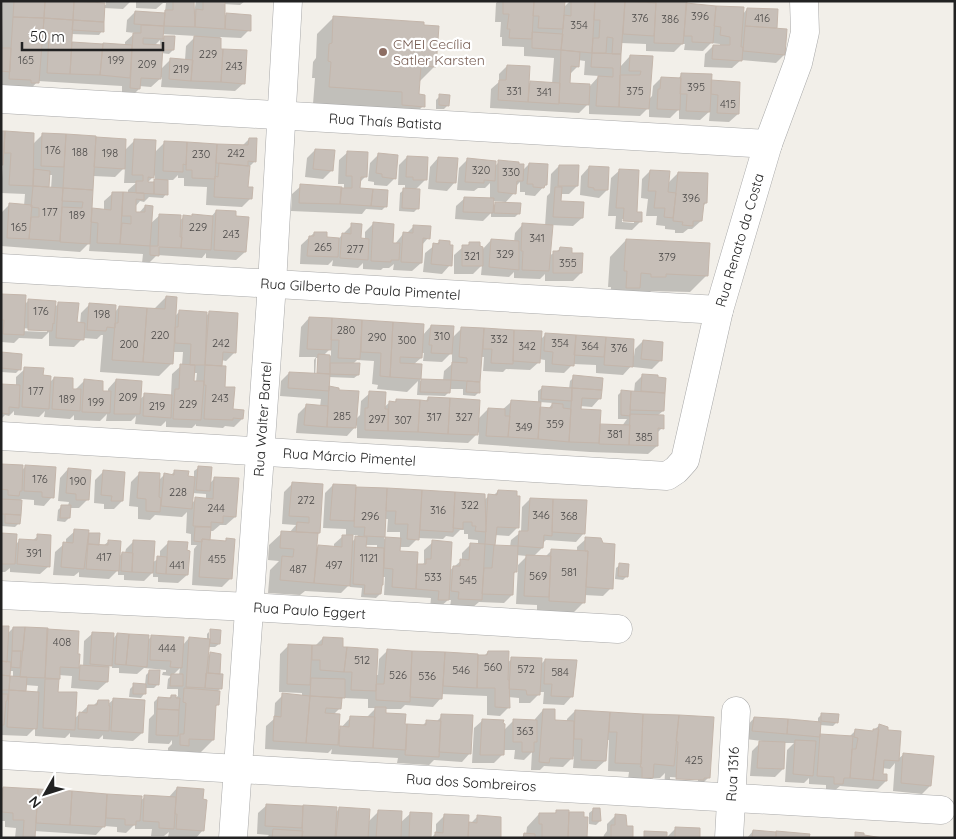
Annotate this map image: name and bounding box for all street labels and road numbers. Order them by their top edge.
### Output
street label: Rua Thaís Batista [328,109,442,134]
street label: Rua Renato da Costa [711,171,768,309]
street label: Rua Gilberto de Paula Pimentel [260,274,461,304]
street label: Rua Walter Bartel [249,361,276,477]
street label: Rua Márcio Pimentel [282,444,416,470]
street label: Rua Paulo Eggert [253,598,367,623]
street label: Rua 1316 [722,746,743,802]
street label: Rua dos Sombreiros [405,770,537,795]

